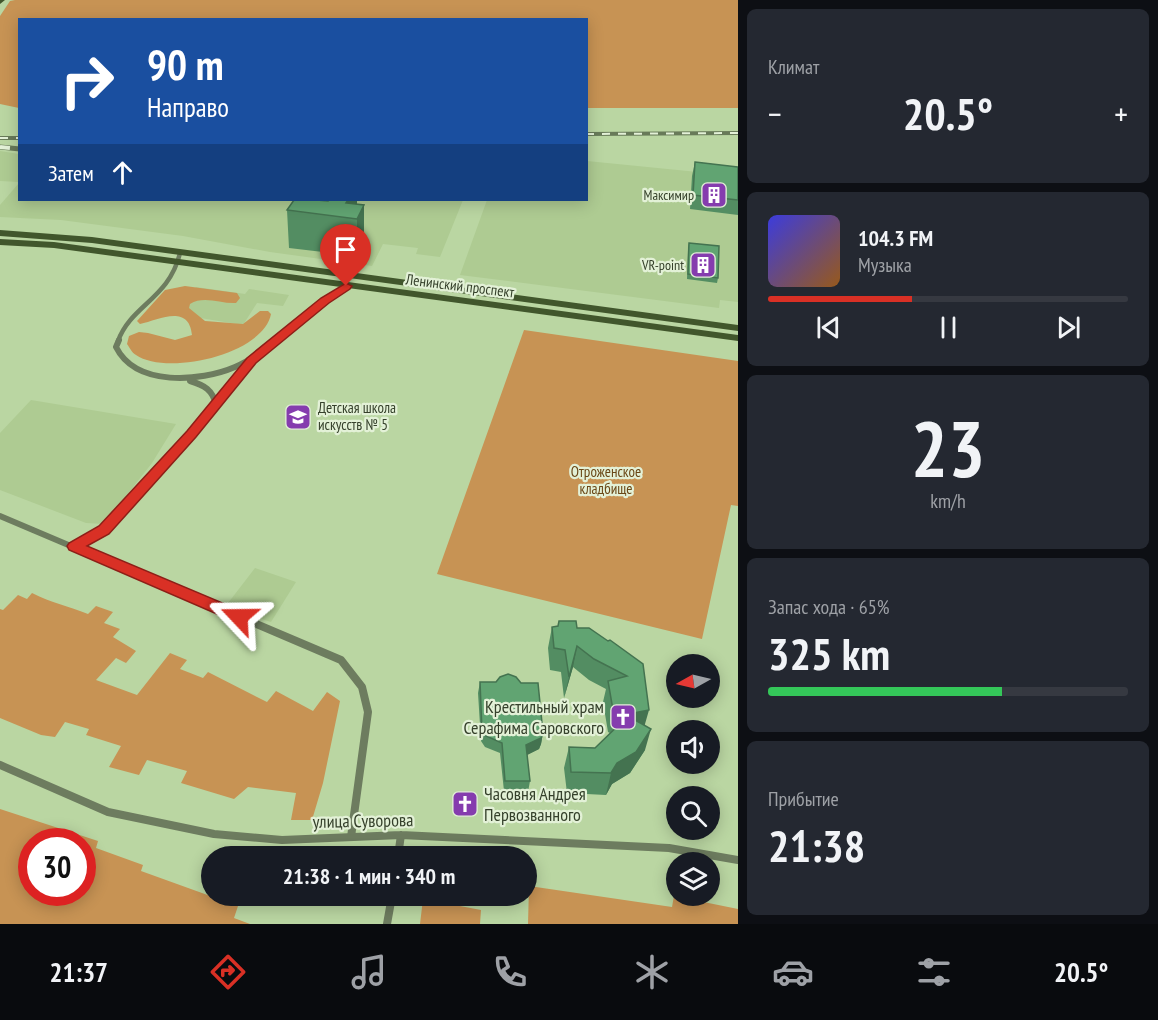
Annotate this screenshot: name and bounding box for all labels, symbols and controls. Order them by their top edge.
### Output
text: 90 m [147,37,224,92]
icon: right [48,42,126,120]
text: Климат [768,54,819,80]
text: 20.5° [903,84,993,142]
text: Направо [147,90,229,124]
text: − [768,92,782,135]
text: + [1114,92,1128,135]
icon: ahead [106,156,139,189]
text: Затем [48,159,94,187]
building icon: Максимир [699,180,729,210]
place label: Максимир [644,186,694,204]
pin [320,224,371,286]
text: 104.3 FM [858,224,933,252]
icon: arrive [329,233,362,266]
building icon: VR-point [688,250,718,280]
text: Музыка [858,252,912,278]
place label: VR-point [641,256,684,274]
street label: Ленинский проспект [404,269,515,302]
icon: previous [812,311,845,344]
icon: pause [932,311,965,344]
icon: next [1052,311,1085,344]
place label: Детская школа искусств № 5 [318,398,396,434]
text: 23 [911,398,985,499]
school or university icon: Детская школа искусств № 5 [283,402,313,432]
park label: Отроженское кладбище [571,462,641,498]
text: km/h [930,488,966,514]
position arrow [207,585,271,649]
text: Запас хода · 65% [768,594,889,620]
text: 325 km [768,624,890,682]
north arrow [666,654,720,708]
map controls [666,654,720,906]
place label: Крестильный храм Серафима Саровского [463,695,604,739]
church icon: Крестильный храм Серафима Саровского [608,702,638,732]
button: sound [666,720,720,774]
place label: Часовня Андрея Первозванного [484,782,586,826]
button: search [666,786,720,840]
text: Прибытие [768,786,839,812]
church icon: Часовня Андрея Первозванного [450,789,480,819]
street label: улица Суворова [312,808,414,833]
text: 21:38 [768,816,865,874]
speed limit sign: 30 [18,828,96,906]
button: layers [666,852,720,906]
text: 21:38 · 1 мин · 340 m [283,862,455,890]
icon: directions [207,951,249,993]
icon: music [348,951,390,993]
icon: phone [489,951,531,993]
icon: climate [631,951,673,993]
icon: car [772,951,814,993]
icon: filters [913,951,955,993]
text: 21:37 [50,955,108,989]
text: 20.5° [1054,955,1108,989]

